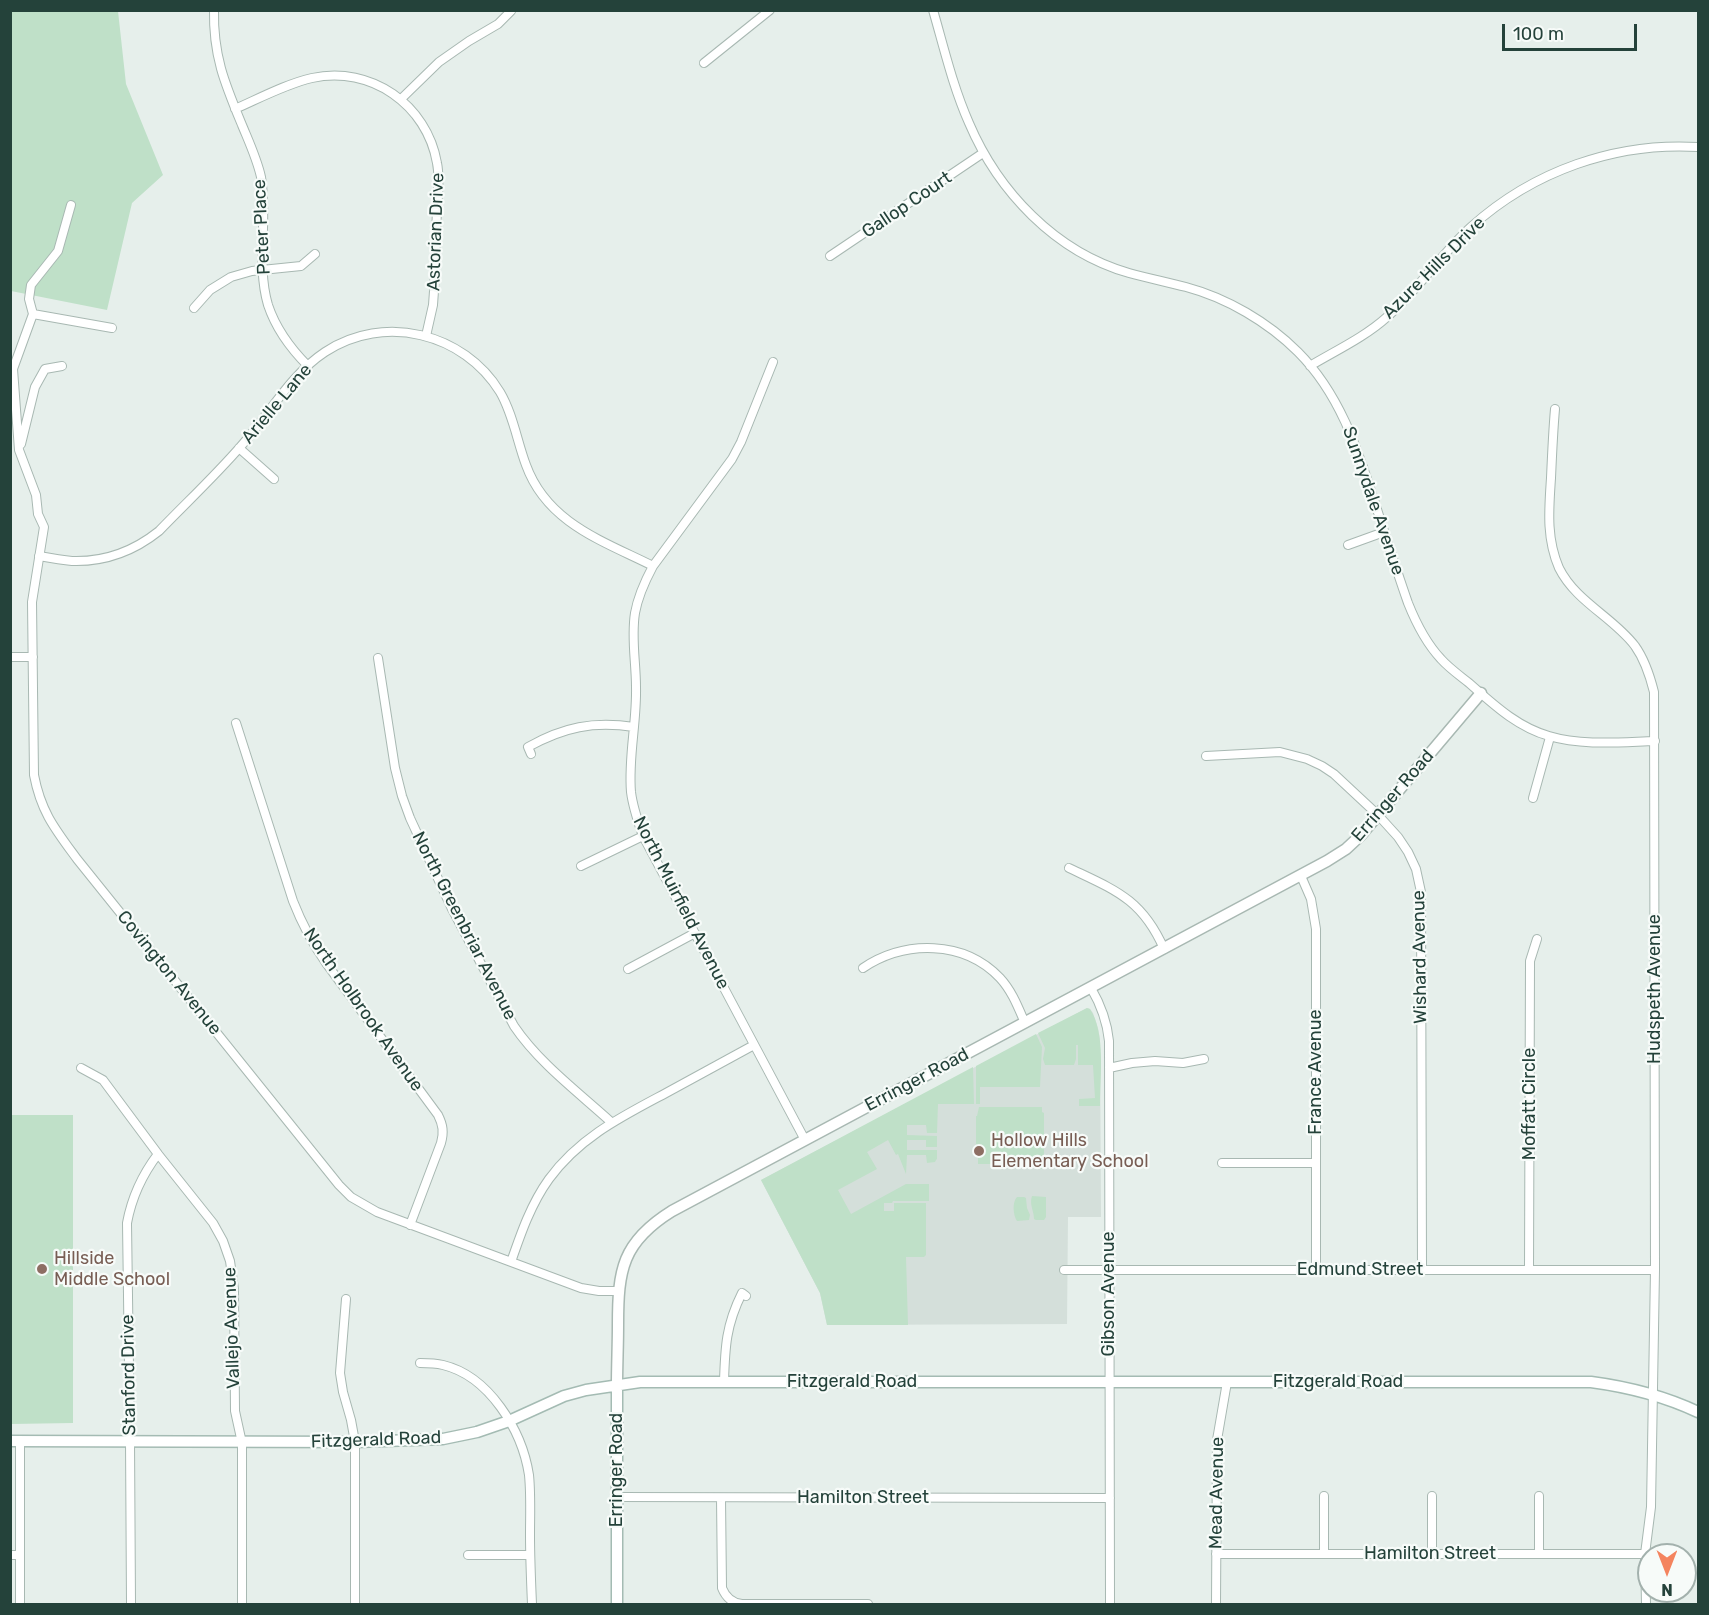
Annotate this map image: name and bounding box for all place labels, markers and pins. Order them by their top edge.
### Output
place label: Hollow Hills Elementary School [991,1130,1149,1172]
marker: Hollow Hills Elementary School [972,1144,986,1158]
place label: Hillside Middle School [54,1248,170,1290]
marker: Hillside Middle School [35,1262,49,1276]

